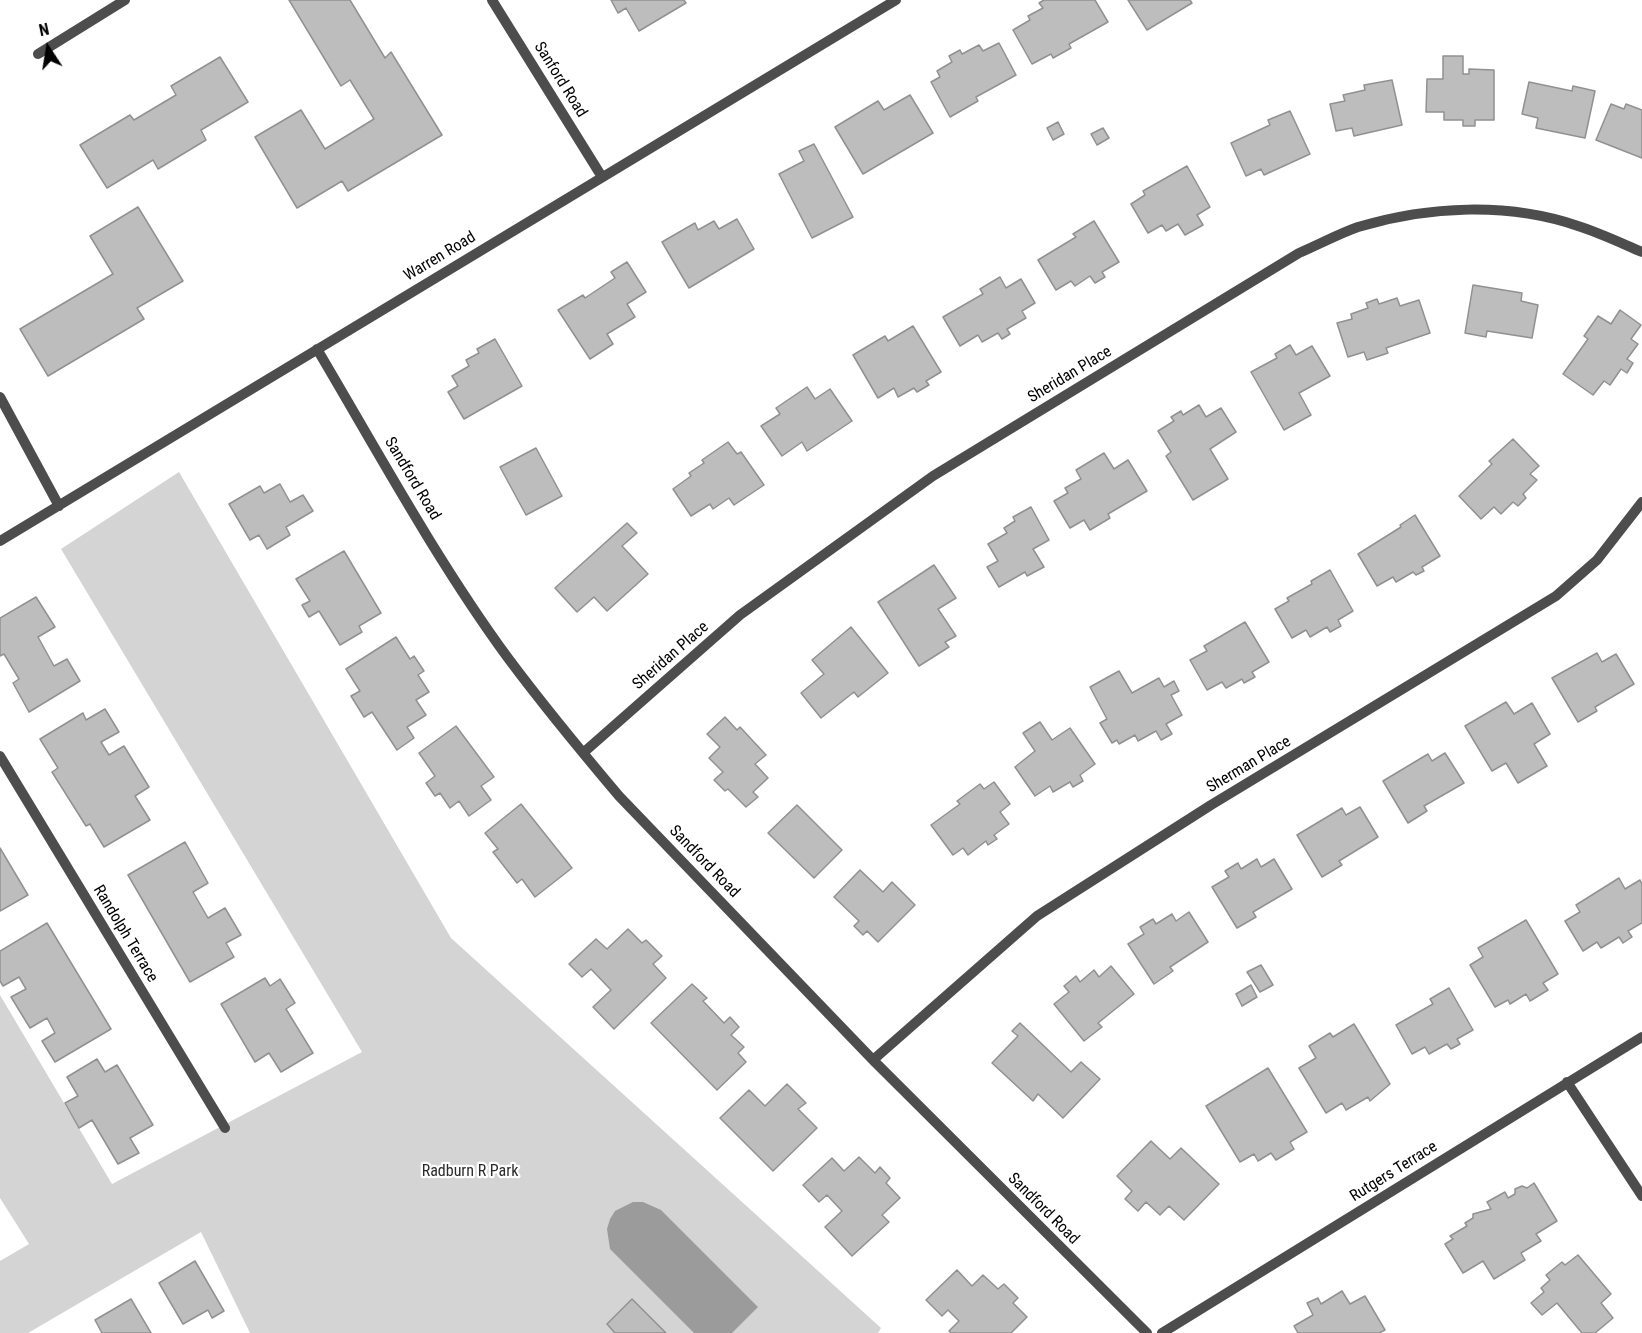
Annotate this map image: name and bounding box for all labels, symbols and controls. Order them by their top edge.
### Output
north arrow [18,18,78,78]
text: N [37,20,51,40]
street label: Sanford Road [529,39,591,121]
street label: Warren Road [401,228,479,286]
street label: Sheridan Place [1025,343,1115,407]
street label: Sandford Road [380,434,444,524]
street label: Sheridan Place [629,618,713,694]
street label: Sherman Place [1204,732,1294,798]
street label: Sandford Road [665,822,743,902]
street label: Randolph Terrace [88,882,162,986]
street label: Rutgers Terrace [1347,1138,1441,1206]
park label: Radburn R Park [422,1162,518,1182]
street label: Sandford Road [1003,1169,1083,1249]

